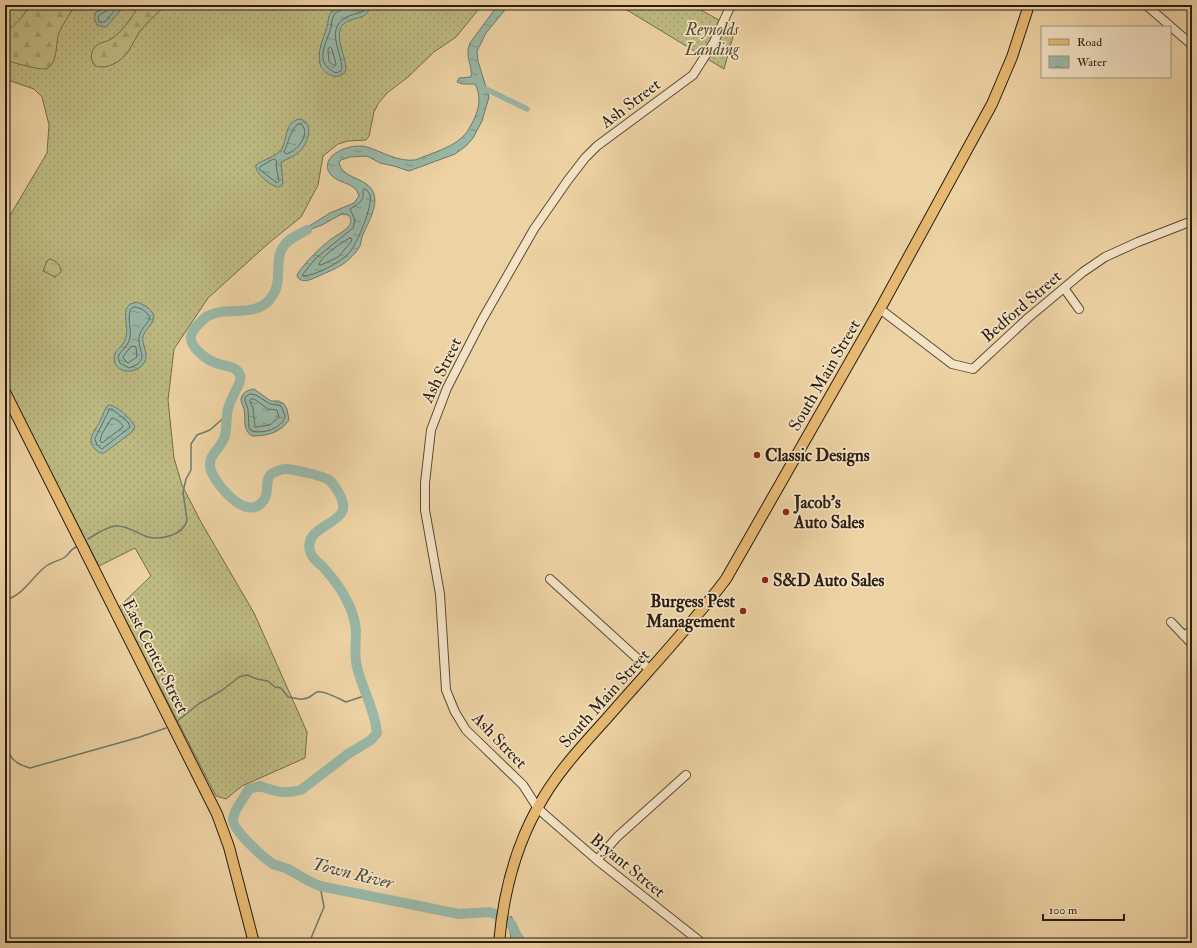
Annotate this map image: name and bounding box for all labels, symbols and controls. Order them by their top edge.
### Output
park label: Reynolds Landing [684,19,740,60]
legend [1041,26,1171,78]
text: Road [1077,35,1102,50]
text: Water [1076,55,1107,70]
street label: Ash Street [595,74,665,133]
street label: Bedford Street [977,266,1066,347]
street label: South Main Street [784,315,865,435]
street label: Ash Street [416,334,466,407]
place label: Classic Designs [765,445,870,467]
marker: Classic Designs [752,450,762,460]
place label: Jacob's Auto Sales [793,492,865,533]
marker: Jacob's Auto Sales [781,507,791,517]
place label: S&D Auto Sales [773,570,885,591]
marker: S&D Auto Sales [760,575,770,585]
place label: Burgess Pest Management [645,591,735,633]
street label: East Center Street [118,595,194,718]
marker: Burgess Pest Management [738,606,748,616]
street label: South Main Street [555,644,655,752]
street label: Ash Street [467,707,532,773]
street label: Bryant Street [585,829,670,903]
water label: Town River [310,852,397,895]
scale bar [1043,896,1124,922]
text: 100 m [1049,903,1078,918]

